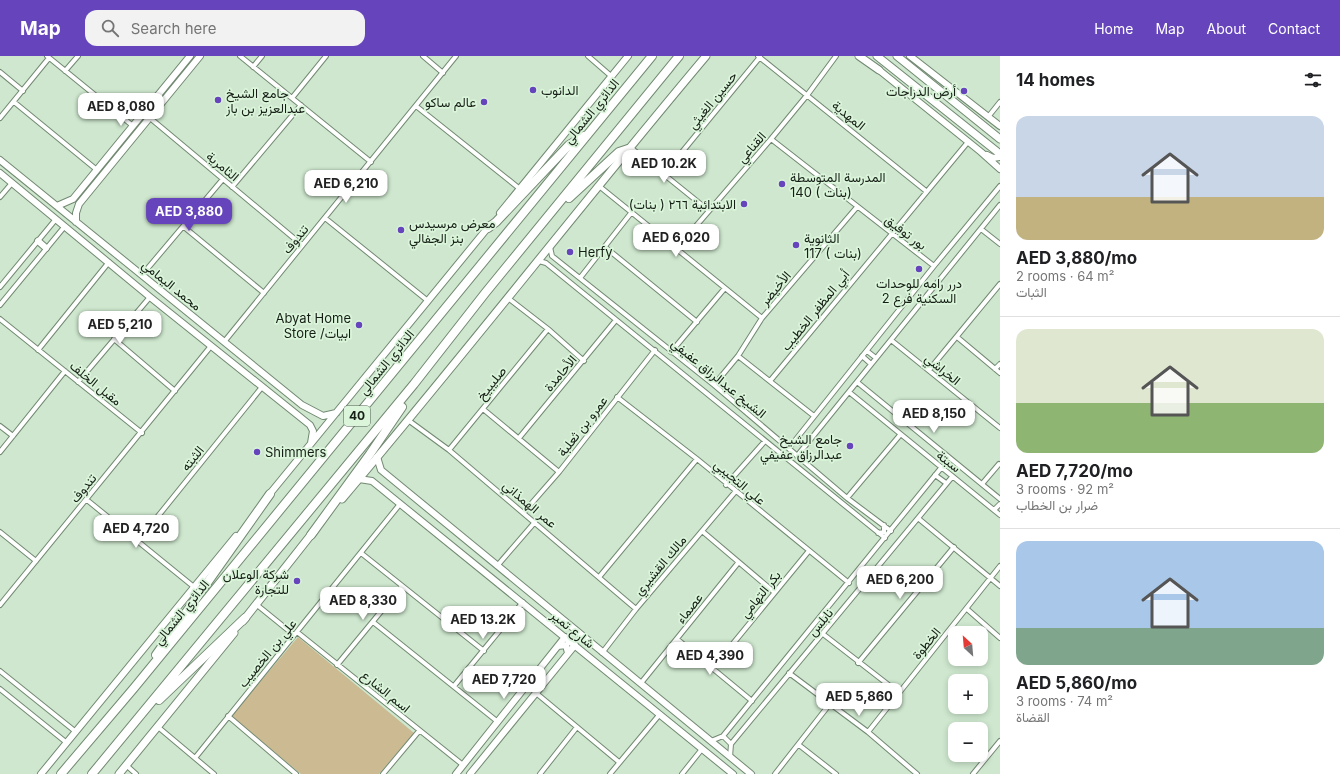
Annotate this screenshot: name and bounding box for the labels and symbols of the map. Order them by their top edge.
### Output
street label: حسين الغيثي [684,68,743,134]
street label: الدائري الشمالي [560,75,625,149]
place label: الدانوب [541,82,579,99]
place label: أرض الدراجات [886,83,956,100]
place label: جامع الشيخ عبدالعزيز بن باز [225,85,305,117]
marker: الدانوب [528,85,538,95]
marker: أرض الدراجات [959,86,969,96]
pin: AED 8,080 [75,93,167,127]
place label: عالم ساكو [425,94,476,111]
marker: جامع الشيخ عبدالعزيز بن باز [213,95,223,105]
marker: عالم ساكو [479,97,489,107]
street label: المهدية [828,97,869,134]
street label: القناعي [733,128,771,168]
street label: الثامرية [203,148,243,185]
pin: AED 10.2K [618,150,710,184]
place label: المدرسة المتوسطة 140 ( بنات) [790,169,886,200]
pin: AED 6,210 [300,170,392,204]
marker: المدرسة المتوسطة 140 ( بنات) [777,179,787,189]
place label: الابتدائية ٢٦٦ ( بنات) [629,196,736,212]
pin: AED 3,880 [143,198,235,232]
marker: الابتدائية ٢٦٦ ( بنات) [739,199,749,209]
street label: بور توفيق [881,211,930,254]
place label: معرض مرسيدس بنز الجفالي [409,215,495,249]
street label: تندوف [279,221,312,257]
pin: AED 6,020 [630,224,722,258]
marker: معرض مرسيدس بنز الجفالي [396,225,406,235]
place label: الثانوية 117 ( بنات) [804,230,862,261]
marker: الثانوية 117 ( بنات) [791,240,801,250]
place label: Herfy [578,244,612,260]
marker: Herfy [565,247,575,257]
street label: محمد اليمامي [137,256,205,316]
marker: درر رامه للوحدات السكنية فرع 2 [914,264,924,274]
street label: أبي المظفر الخطيب [777,266,855,356]
street label: الأخيضر [755,268,795,310]
place label: درر رامه للوحدات السكنية فرع 2 [876,275,962,308]
place label: Abyat Home Store /ابيات [275,310,351,341]
pin: AED 5,210 [74,311,166,345]
marker: Abyat Home Store /ابيات [354,320,364,330]
street label: الدائري الشمالي [355,326,420,400]
street label: الشيخ عبدالرزاق عفيفي [666,335,770,424]
street label: الخراشي [920,350,964,391]
street label: الأحامدة [540,352,580,394]
street label: مقبل الخلف [66,357,125,410]
street label: صليبيخ [473,363,511,404]
street label: عمرو بن ثعلبة [553,392,611,460]
pin: AED 8,150 [888,400,980,434]
road number: 40 [344,406,370,426]
place label: جامع الشيخ عبدالرزاق عفيفي [760,431,842,465]
marker: جامع الشيخ عبدالرزاق عفيفي [845,441,855,451]
street label: الثبته [177,442,207,474]
place label: Shimmers [265,444,326,460]
marker: Shimmers [252,447,262,457]
street label: سبتة [934,447,964,475]
street label: علي التجيبي [709,456,769,511]
street label: تندوف [67,470,100,506]
street label: عمر الهمذاني [498,477,560,534]
pin: AED 4,720 [90,515,182,549]
street label: مالك القشيري [630,532,692,600]
place label: شركة الوعلان للتجارة [223,566,289,598]
pin: AED 6,200 [854,566,946,600]
street label: بكر التهامي [736,567,786,623]
street label: الدائري الشمالي [150,576,215,650]
marker: شركة الوعلان للتجارة [292,576,302,586]
pin: AED 8,330 [317,587,409,621]
street label: عصماء [672,589,706,626]
street label: نابلس [804,605,837,640]
pin: AED 13.2K [437,606,529,640]
street label: شارع تمير [546,606,598,653]
street label: علي بن الخصيب [235,615,302,692]
street label: الخطوة [908,624,944,663]
north arrow [948,626,988,666]
pin: AED 4,390 [664,642,756,676]
street label: اسم الشارع [357,666,414,717]
pin: AED 7,720 [458,666,550,700]
pin: AED 5,860 [813,683,905,717]

